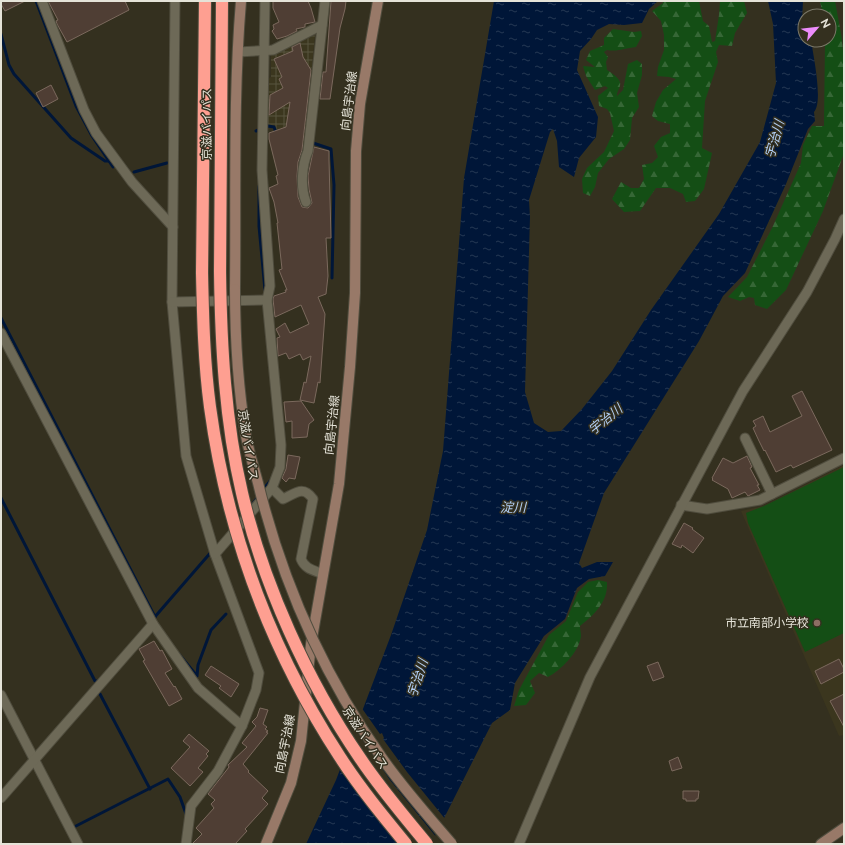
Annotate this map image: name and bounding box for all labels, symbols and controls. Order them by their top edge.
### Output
north arrow [797,8,837,48]
text: N [818,17,833,30]
street label: 向島宇治線 [338,70,360,132]
street label: 京滋バイパス [200,88,214,160]
water label: 宇治川 [762,116,788,160]
street label: 向島宇治線 [322,394,342,456]
water label: 宇治川 [585,400,627,437]
street label: 京滋バイパス [235,408,261,482]
water label: 淀川 [500,500,528,515]
place label: 市立南部小学校 [725,616,809,630]
marker: 市立南部小学校 [812,618,822,628]
water label: 宇治川 [404,655,431,699]
street label: 京滋バイパス [340,704,390,772]
street label: 向島宇治線 [272,713,298,775]

